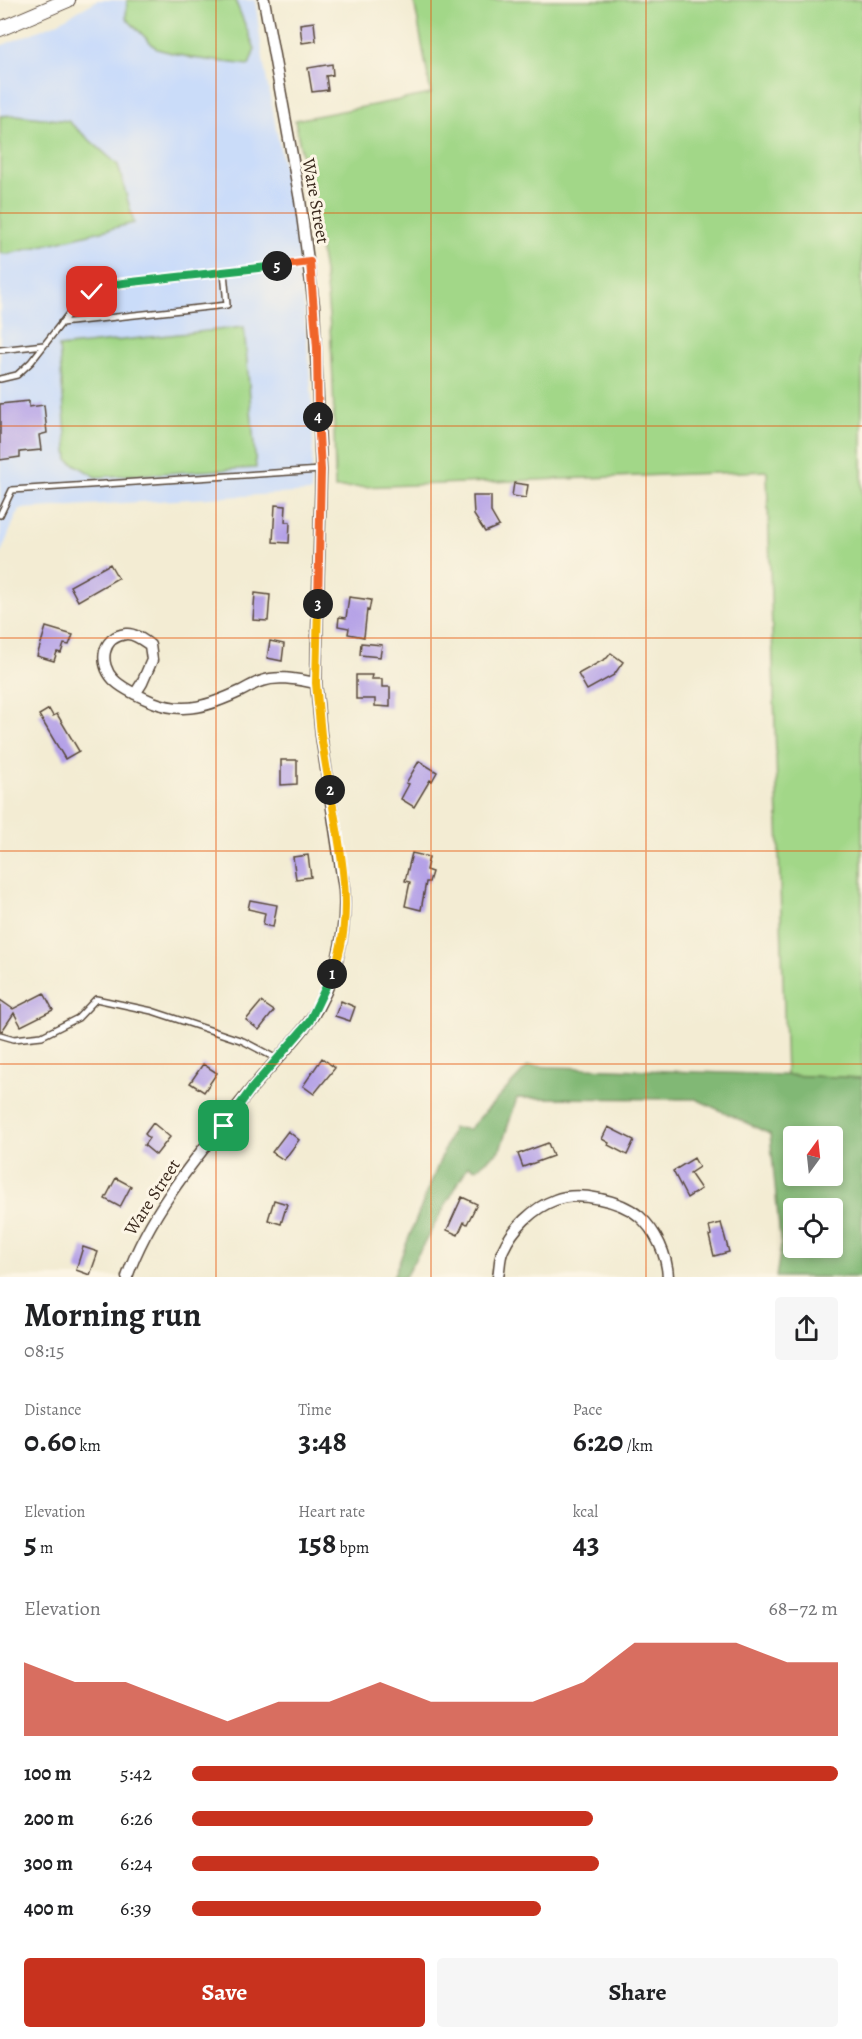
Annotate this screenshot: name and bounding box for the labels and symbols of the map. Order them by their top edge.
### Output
street label: Ware Street [297,155,335,246]
pin: 5 [262,251,292,281]
pin [66,266,117,317]
pin: 4 [303,402,333,432]
pin: 3 [303,589,333,619]
pin: 2 [315,775,345,805]
pin: 1 [317,959,347,989]
pin [198,1100,249,1151]
north arrow [783,1126,843,1186]
street label: Ware Street [118,1154,186,1241]

